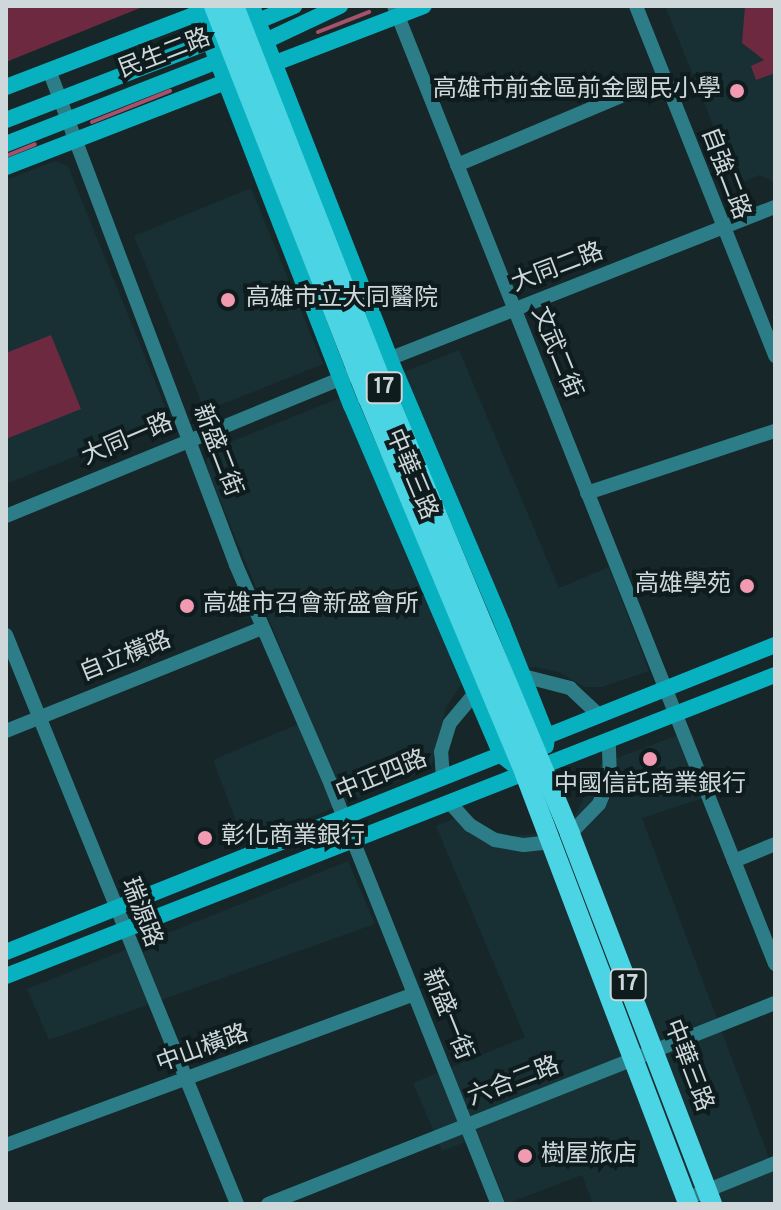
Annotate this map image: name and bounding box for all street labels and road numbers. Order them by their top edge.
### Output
street label: 民生二路 [115,24,215,86]
street label: 自強二路 [693,124,755,224]
street label: 大同二路 [508,238,608,300]
street label: 文武二街 [524,303,586,403]
road number: 17 [364,370,404,406]
street label: 新盛二街 [185,401,247,501]
street label: 大同一路 [78,409,178,473]
street label: 中華三路 [378,425,442,525]
street label: 自立橫路 [76,627,176,689]
street label: 中正四路 [332,746,432,808]
street label: 瑞源路 [114,874,166,952]
street label: 新盛一街 [415,965,477,1065]
road number: 17 [608,967,648,1003]
street label: 中華三路 [656,1016,718,1116]
street label: 中山橫路 [153,1020,253,1080]
street label: 六合二路 [464,1052,564,1114]

